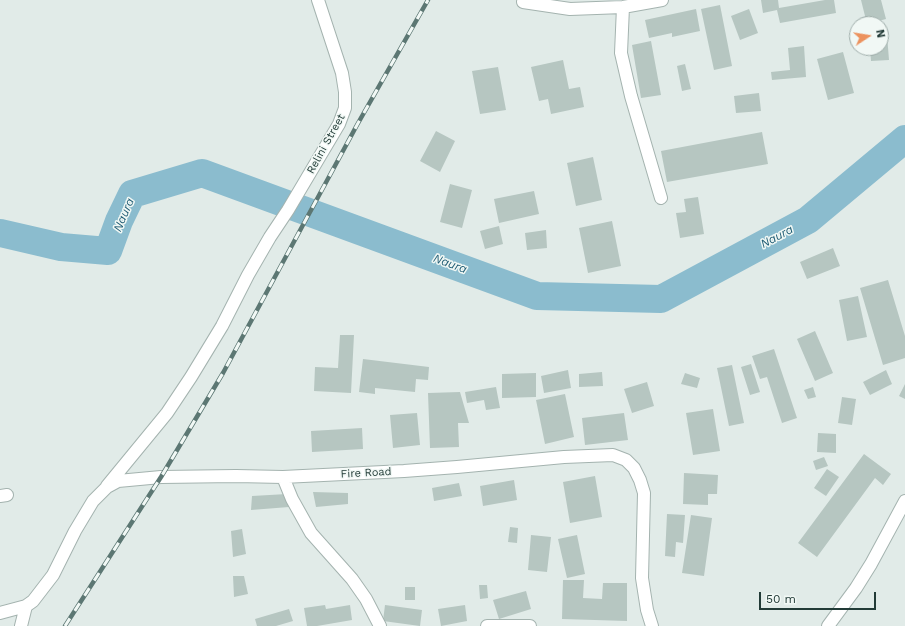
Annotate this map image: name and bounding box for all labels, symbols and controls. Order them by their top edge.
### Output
north arrow [849,16,889,56]
text: N [873,28,887,39]
street label: Relini Street [304,112,348,176]
water label: Naura [111,196,137,234]
water label: Naura [758,222,796,252]
water label: Naura [431,251,469,277]
street label: Fire Road [340,465,392,481]
scale bar [761,584,878,610]
text: 50 m [766,592,796,606]

